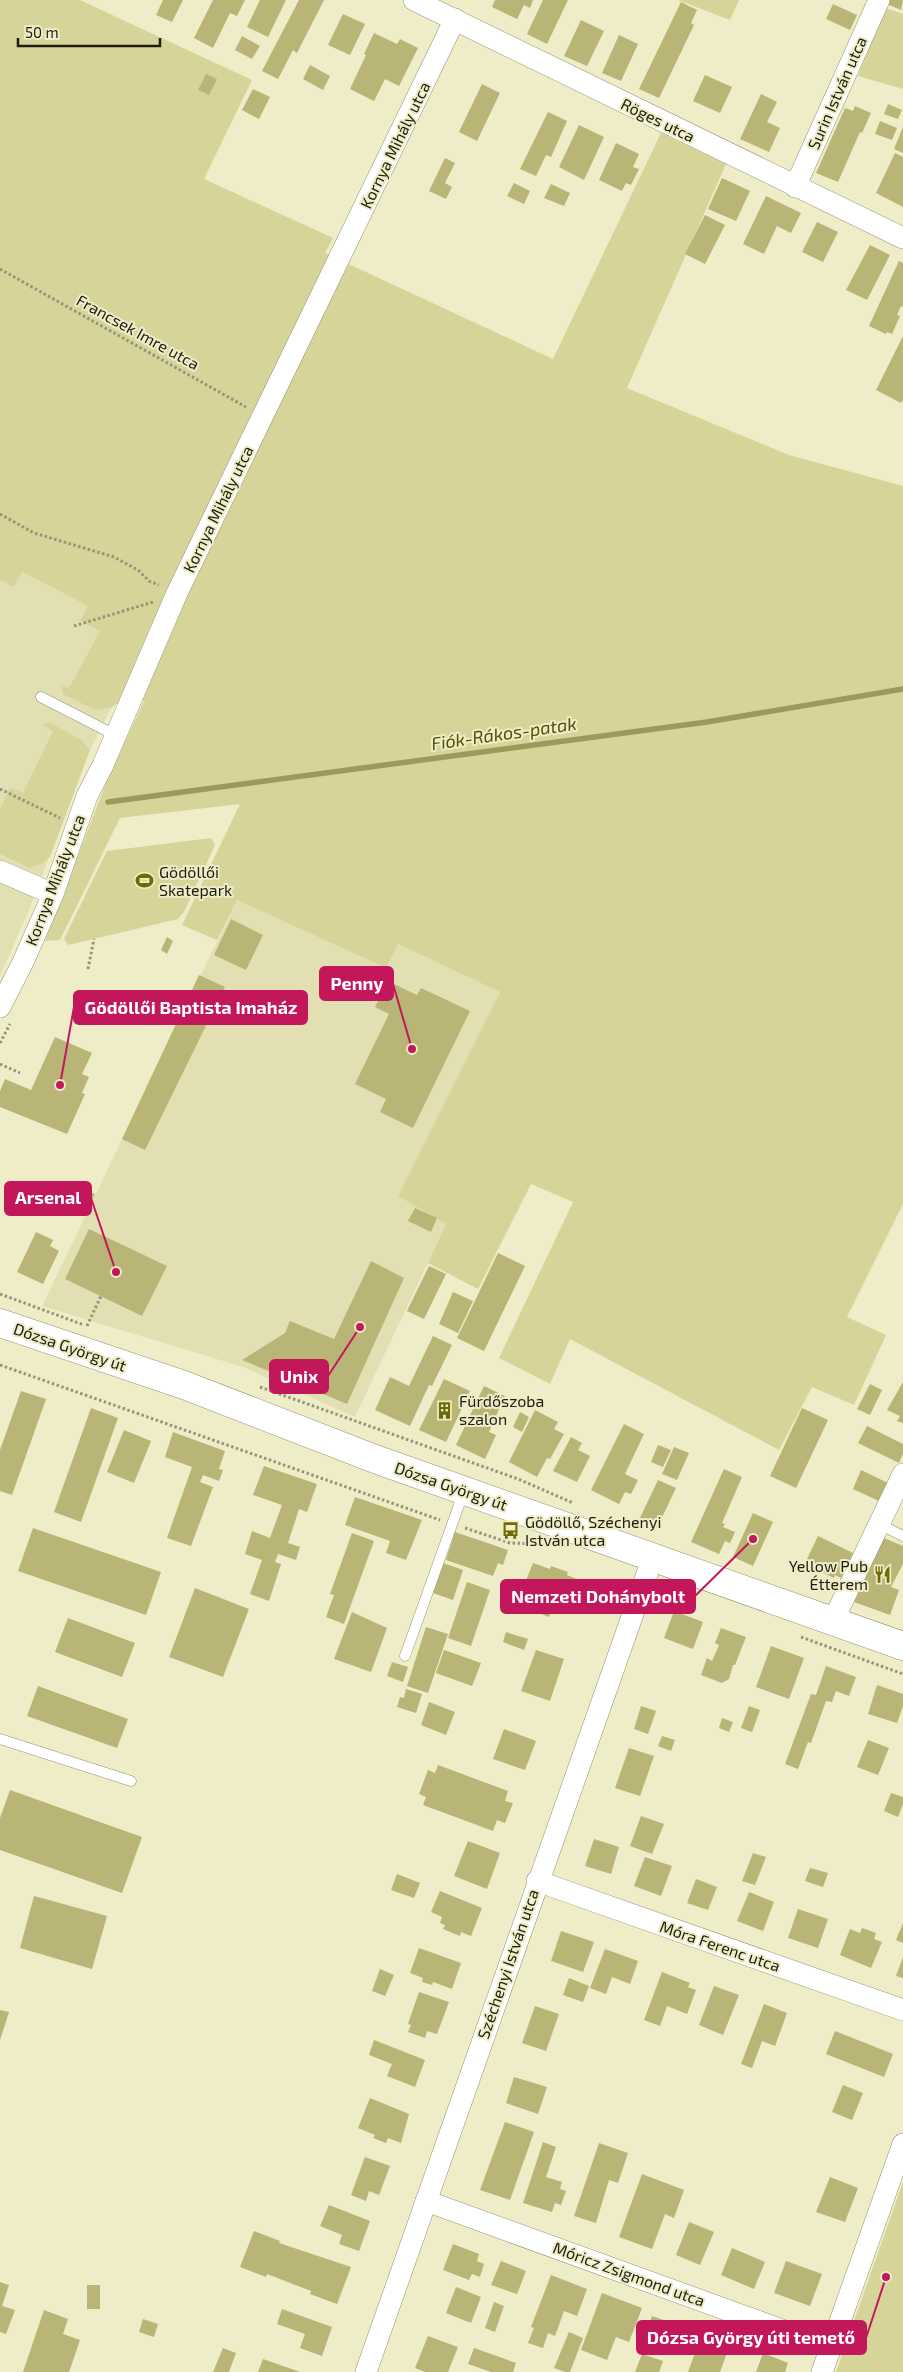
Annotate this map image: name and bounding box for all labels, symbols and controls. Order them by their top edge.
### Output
scale bar [18,15,160,47]
text: 50 m [25,23,59,41]
street label: Surin István utca [803,33,870,152]
street label: Kornya Mihály utca [356,78,434,211]
street label: Röges utca [618,94,698,146]
street label: Francsek Imre utca [74,290,203,373]
street label: Kornya Mihály utca [179,442,257,575]
water label: Fiók-Rákos-patak [430,712,578,754]
street label: Kornya Mihály utca [21,812,88,948]
place label: Gödöllői Skatepark [159,862,232,899]
sports icon: Gödöllői Skatepark [135,871,155,891]
callout: Penny [320,967,393,1000]
text: Penny [330,972,384,994]
callout: Gödöllői Baptista Imaház [74,991,307,1024]
text: Gödöllői Baptista Imaház [85,996,297,1018]
callout: Arsenal [5,1182,91,1215]
text: Arsenal [15,1186,81,1208]
street label: Dózsa György út [11,1318,129,1375]
callout: Unix [270,1360,328,1393]
text: Unix [280,1365,319,1387]
place label: Fürdőszoba szalon [459,1391,544,1428]
building icon: Fürdőszoba szalon [435,1400,455,1420]
street label: Dózsa György út [392,1457,510,1514]
place label: Gödöllő, Széchenyi István utca [525,1512,661,1549]
bus stop icon: Gödöllő, Széchenyi István utca [501,1521,521,1541]
place label: Yellow Pub Étterem [789,1556,868,1593]
restaurant icon: Yellow Pub Étterem [872,1565,892,1585]
callout: Nemzeti Dohánybolt [501,1580,695,1613]
text: Nemzeti Dohánybolt [511,1585,686,1607]
street label: Széchenyi István utca [473,1887,542,2041]
street label: Móra Ferenc utca [657,1916,783,1975]
street label: Móricz Zsigmond utca [551,2237,708,2310]
callout: Dózsa György úti temető [637,2321,866,2354]
text: Dózsa György úti temető [647,2326,855,2348]

